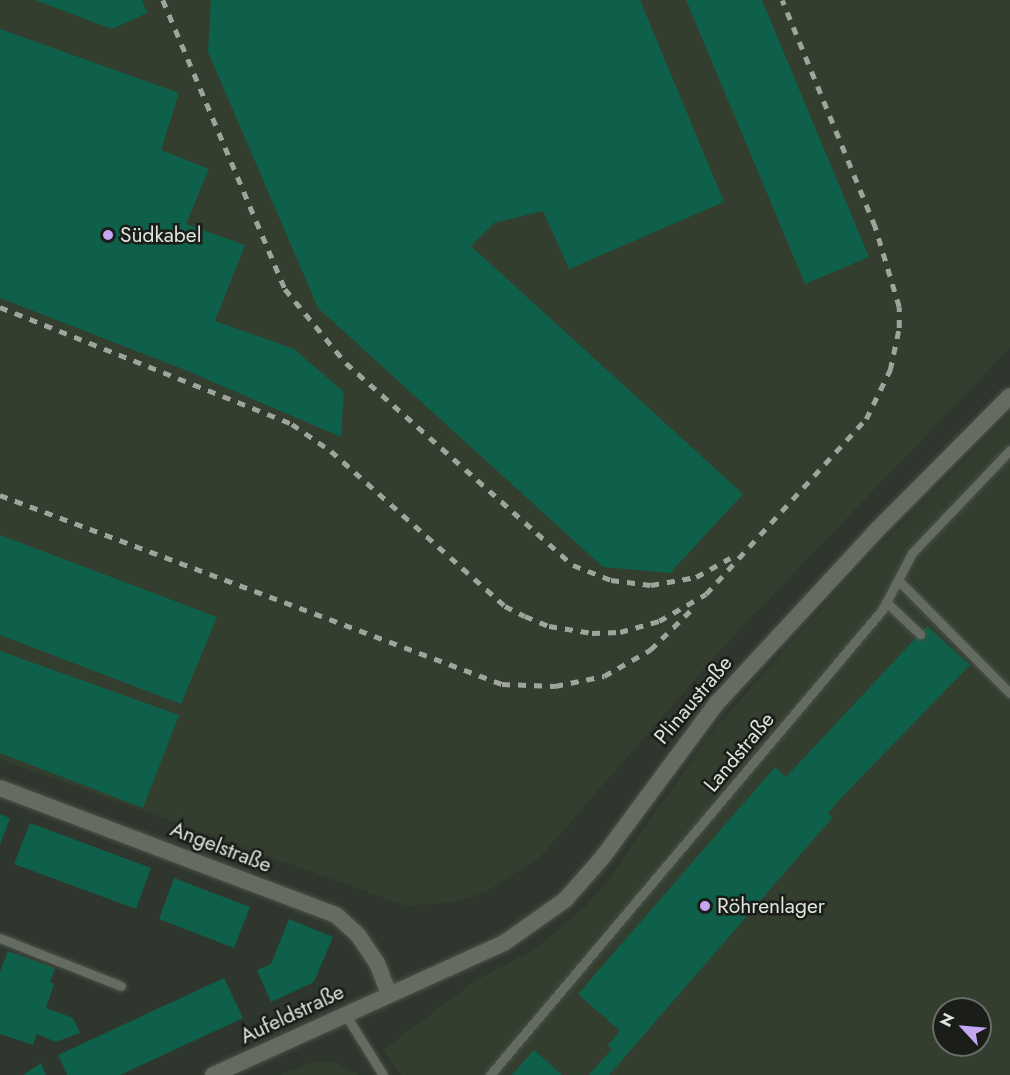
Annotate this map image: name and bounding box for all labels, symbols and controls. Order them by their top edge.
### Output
place label: Südkabel [120,222,201,248]
marker: Südkabel [101,228,115,242]
street label: Plinaustraße [649,651,737,749]
street label: Landstraße [698,707,780,797]
street label: Angelstraße [167,816,275,878]
place label: Röhrenlager [717,893,825,919]
marker: Röhrenlager [698,899,712,913]
street label: Aufeldstraße [236,979,348,1049]
north arrow [932,997,992,1057]
text: N [934,1009,960,1031]

